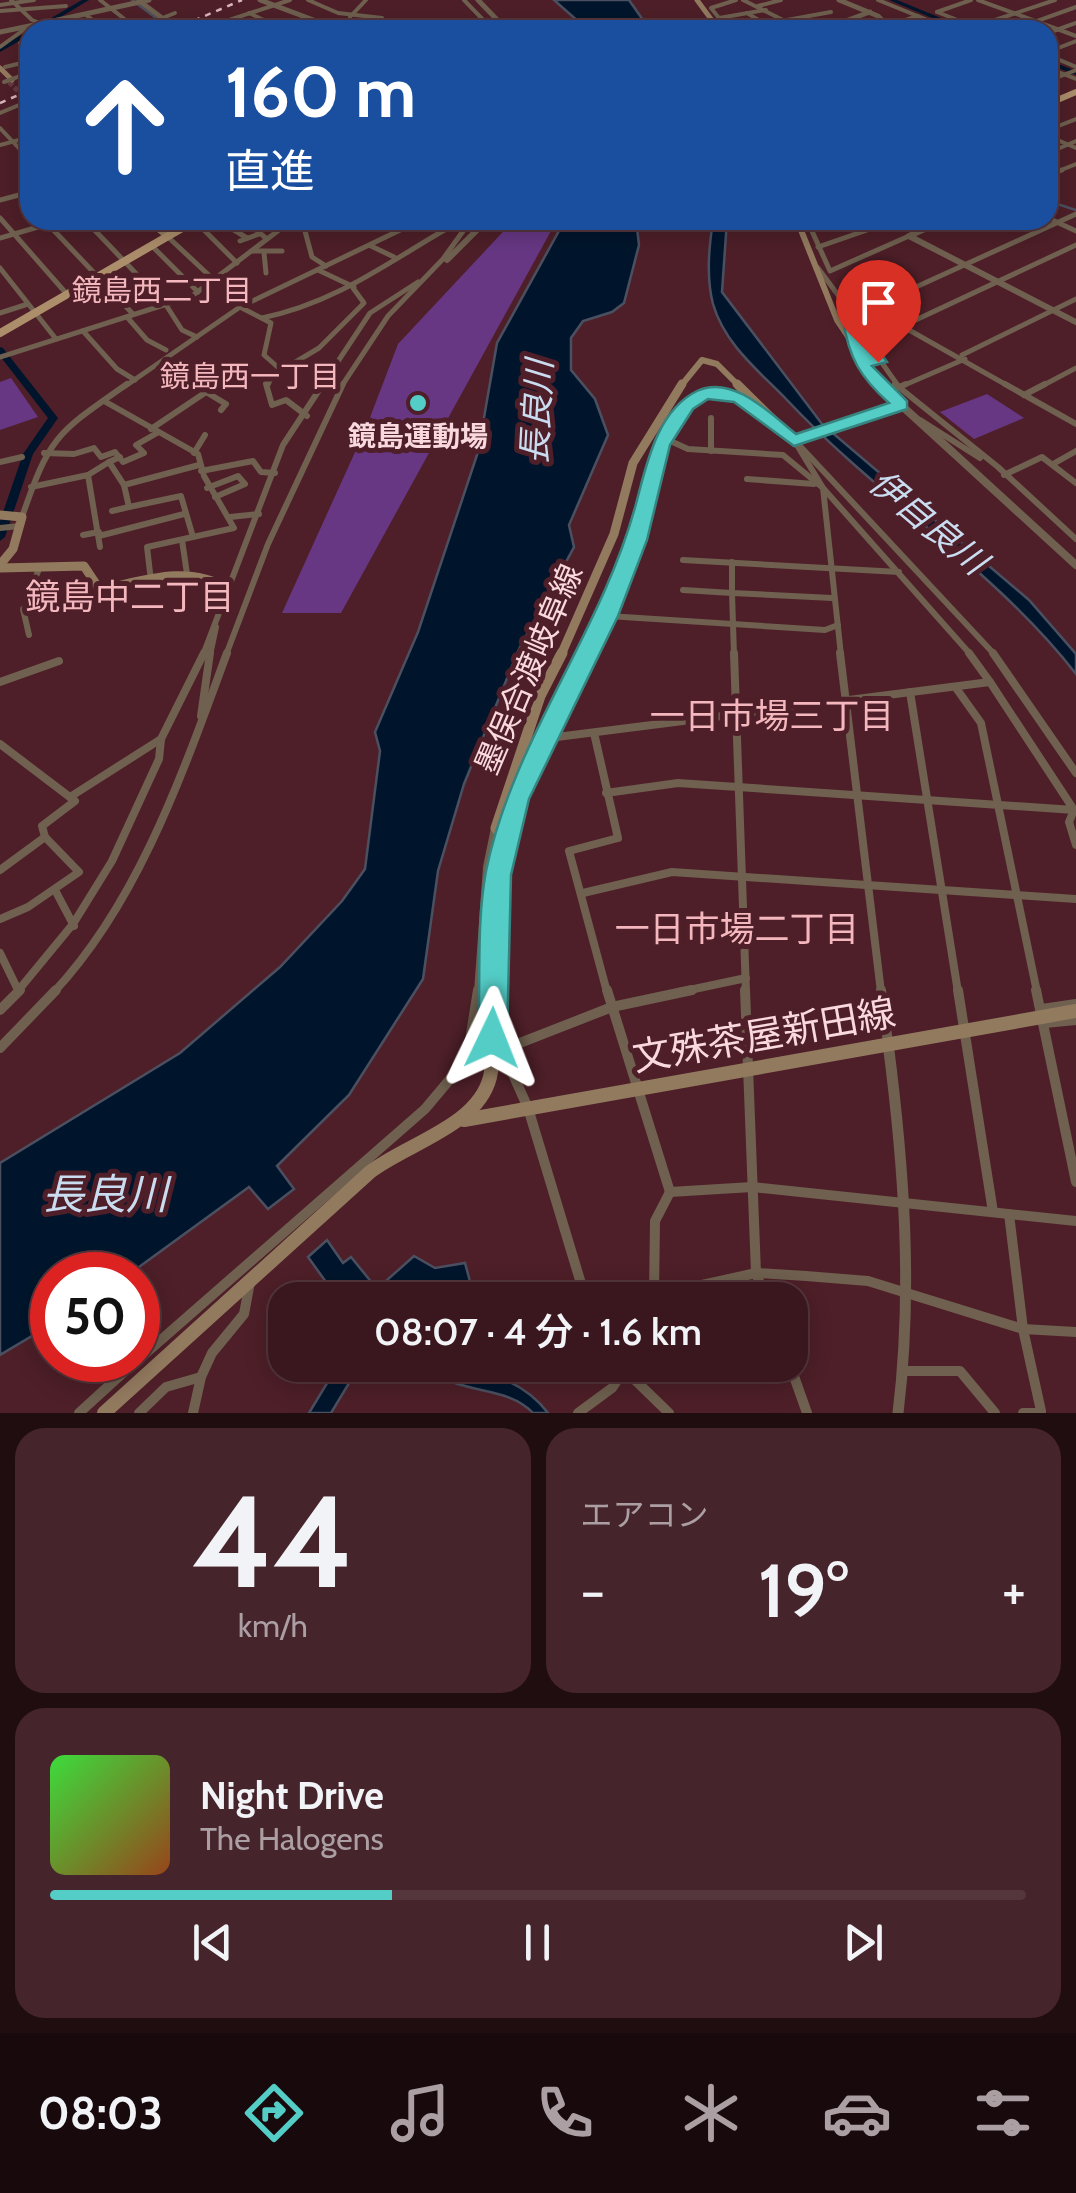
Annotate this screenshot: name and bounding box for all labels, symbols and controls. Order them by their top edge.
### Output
text: 160 m [225,49,416,135]
icon: ahead [60,60,190,190]
text: 直進 [225,144,315,198]
pin [836,260,921,363]
district label: 鏡島西二丁目 [72,272,252,309]
icon: arrive [851,275,906,330]
water label: 長良川 [512,354,561,466]
district label: 鏡島西一丁目 [160,358,340,395]
marker: 鏡島運動場 [407,392,429,414]
place label: 鏡島運動場 [348,419,488,453]
water label: 伊自良川 [861,460,999,586]
street label: 墨俣合渡岐阜線 [467,558,590,780]
district label: 鏡島中二丁目 [25,575,235,618]
district label: 一日市場三丁目 [649,694,895,737]
district label: 一日市場二丁目 [614,907,860,950]
position arrow [440,986,544,1090]
street label: 文殊茶屋新田線 [629,988,899,1081]
water label: 長良川 [42,1168,172,1220]
speed limit sign: 50 [30,1252,160,1382]
text: 08:07 · 4 分 · 1.6 km [374,1308,702,1355]
text: 44 [192,1462,353,1620]
text: エアコン [581,1495,709,1534]
text: 19° [758,1545,849,1636]
text: − [581,1557,605,1624]
text: + [1002,1557,1026,1624]
text: km/h [238,1606,308,1645]
text: Night Drive [200,1772,384,1819]
text: The Halogens [200,1819,384,1858]
icon: previous [185,1915,240,1970]
icon: pause [510,1915,565,1970]
icon: next [836,1915,891,1970]
icon: directions [239,2078,309,2148]
icon: music [385,2078,455,2148]
icon: phone [530,2078,600,2148]
icon: climate [676,2078,746,2148]
icon: car [822,2078,892,2148]
icon: filters [968,2078,1038,2148]
text: 08:03 [38,2086,163,2140]

